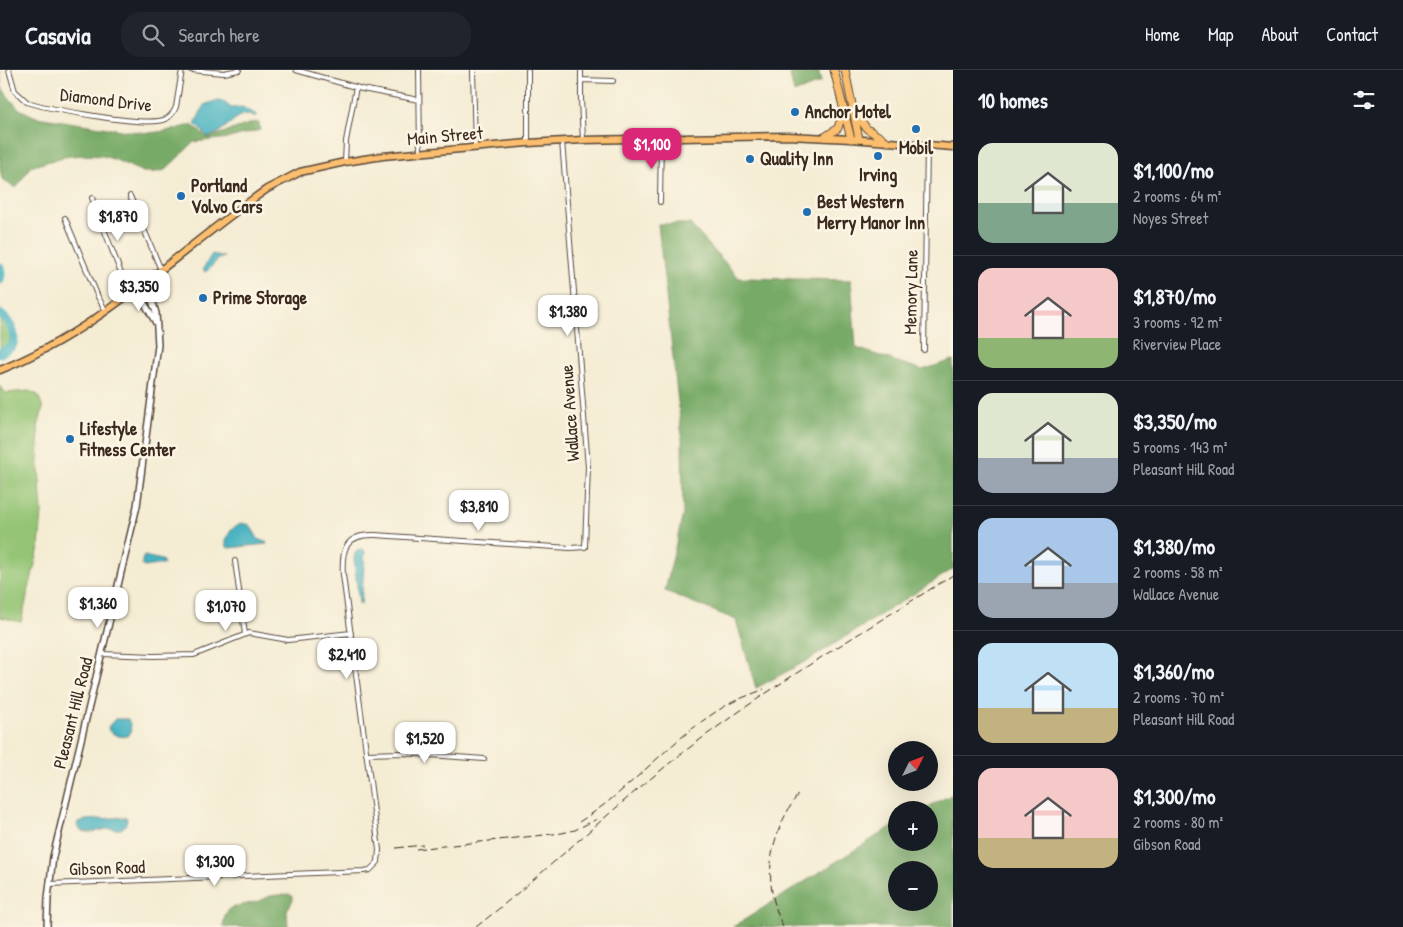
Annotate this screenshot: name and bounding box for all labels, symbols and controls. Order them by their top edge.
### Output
search box [121,12,471,57]
text: Casavia [25,19,91,51]
icon: search [139,21,167,49]
text: Search here [179,22,260,48]
text: Home [1145,22,1180,47]
text: Map [1208,22,1233,47]
text: About [1261,22,1298,47]
text: Contact [1326,22,1378,47]
street label: Diamond Drive [59,81,153,118]
text: 10 homes [978,86,1048,115]
icon: filters [1350,86,1378,114]
place label: Anchor Motel [805,99,892,124]
marker: Anchor Motel [789,106,801,118]
street label: Main Street [406,120,485,151]
marker: Mobil [910,123,922,135]
pin: $1,100 [611,128,693,170]
text: $1,100 [633,133,671,155]
place label: Mobil [899,135,934,160]
place label: Quality Inn [760,146,833,172]
marker: Irving [872,150,884,162]
marker: Quality Inn [744,153,756,165]
text: $1,100/mo [1133,156,1214,185]
place label: Irving [859,162,897,188]
icon: home [1018,163,1078,223]
place label: Portland Volvo Cars [191,173,263,219]
text: 2 rooms · 64 m² [1133,185,1221,207]
place label: Best Western Merry Manor Inn [817,189,925,236]
marker: Portland Volvo Cars [175,190,187,202]
pin: $1,870 [77,200,159,242]
text: $1,870 [98,205,138,227]
marker: Best Western Merry Manor Inn [801,206,813,218]
text: Noyes Street [1133,207,1208,229]
street label: Memory Lane [897,249,924,335]
pin: $3,350 [98,270,180,312]
text: $3,350 [119,275,159,297]
text: $1,870/mo [1133,282,1216,311]
place label: Prime Storage [213,285,308,311]
icon: home [1018,288,1078,348]
marker: Prime Storage [197,292,209,304]
pin: $1,380 [527,294,609,337]
text: $1,380 [549,300,587,322]
text: 3 rooms · 92 m² [1133,311,1222,333]
text: Riverview Place [1133,333,1221,355]
street label: Wallace Avenue [554,364,585,462]
text: $3,350/mo [1133,407,1217,436]
icon: home [1018,413,1078,473]
place label: Lifestyle Fitness Center [79,416,176,462]
marker: Lifestyle Fitness Center [64,433,76,445]
text: 5 rooms · 143 m² [1133,436,1227,458]
text: Pleasant Hill Road [1133,458,1234,480]
pin: $3,810 [438,490,520,532]
text: $3,810 [460,495,498,517]
text: $1,380/mo [1133,532,1215,561]
icon: home [1018,538,1078,598]
text: 2 rooms · 58 m² [1133,561,1223,583]
text: Wallace Avenue [1133,583,1219,605]
pin: $1,360 [57,586,139,629]
pin: $1,070 [185,590,267,632]
text: $1,360 [79,592,117,614]
text: $1,070 [206,595,246,617]
pin: $2,410 [306,638,388,680]
text: $2,410 [328,643,366,665]
street label: Pleasant Hill Road [47,655,98,771]
text: $1,360/mo [1133,657,1214,686]
icon: home [1018,663,1078,723]
text: 2 rooms · 70 m² [1133,686,1224,708]
text: Pleasant Hill Road [1133,708,1234,730]
pin: $1,520 [384,722,466,764]
text: $1,520 [406,727,444,749]
north arrow [888,741,938,791]
map controls [888,741,938,911]
text: $1,300/mo [1133,782,1215,811]
icon: home [1018,788,1078,848]
button: + [888,801,938,851]
text: 2 rooms · 80 m² [1133,811,1223,833]
text: Gibson Road [1133,833,1201,855]
pin: $1,300 [174,844,256,887]
text: $1,300 [196,850,234,872]
street label: Gibson Road [69,854,145,881]
button: − [888,861,938,911]

